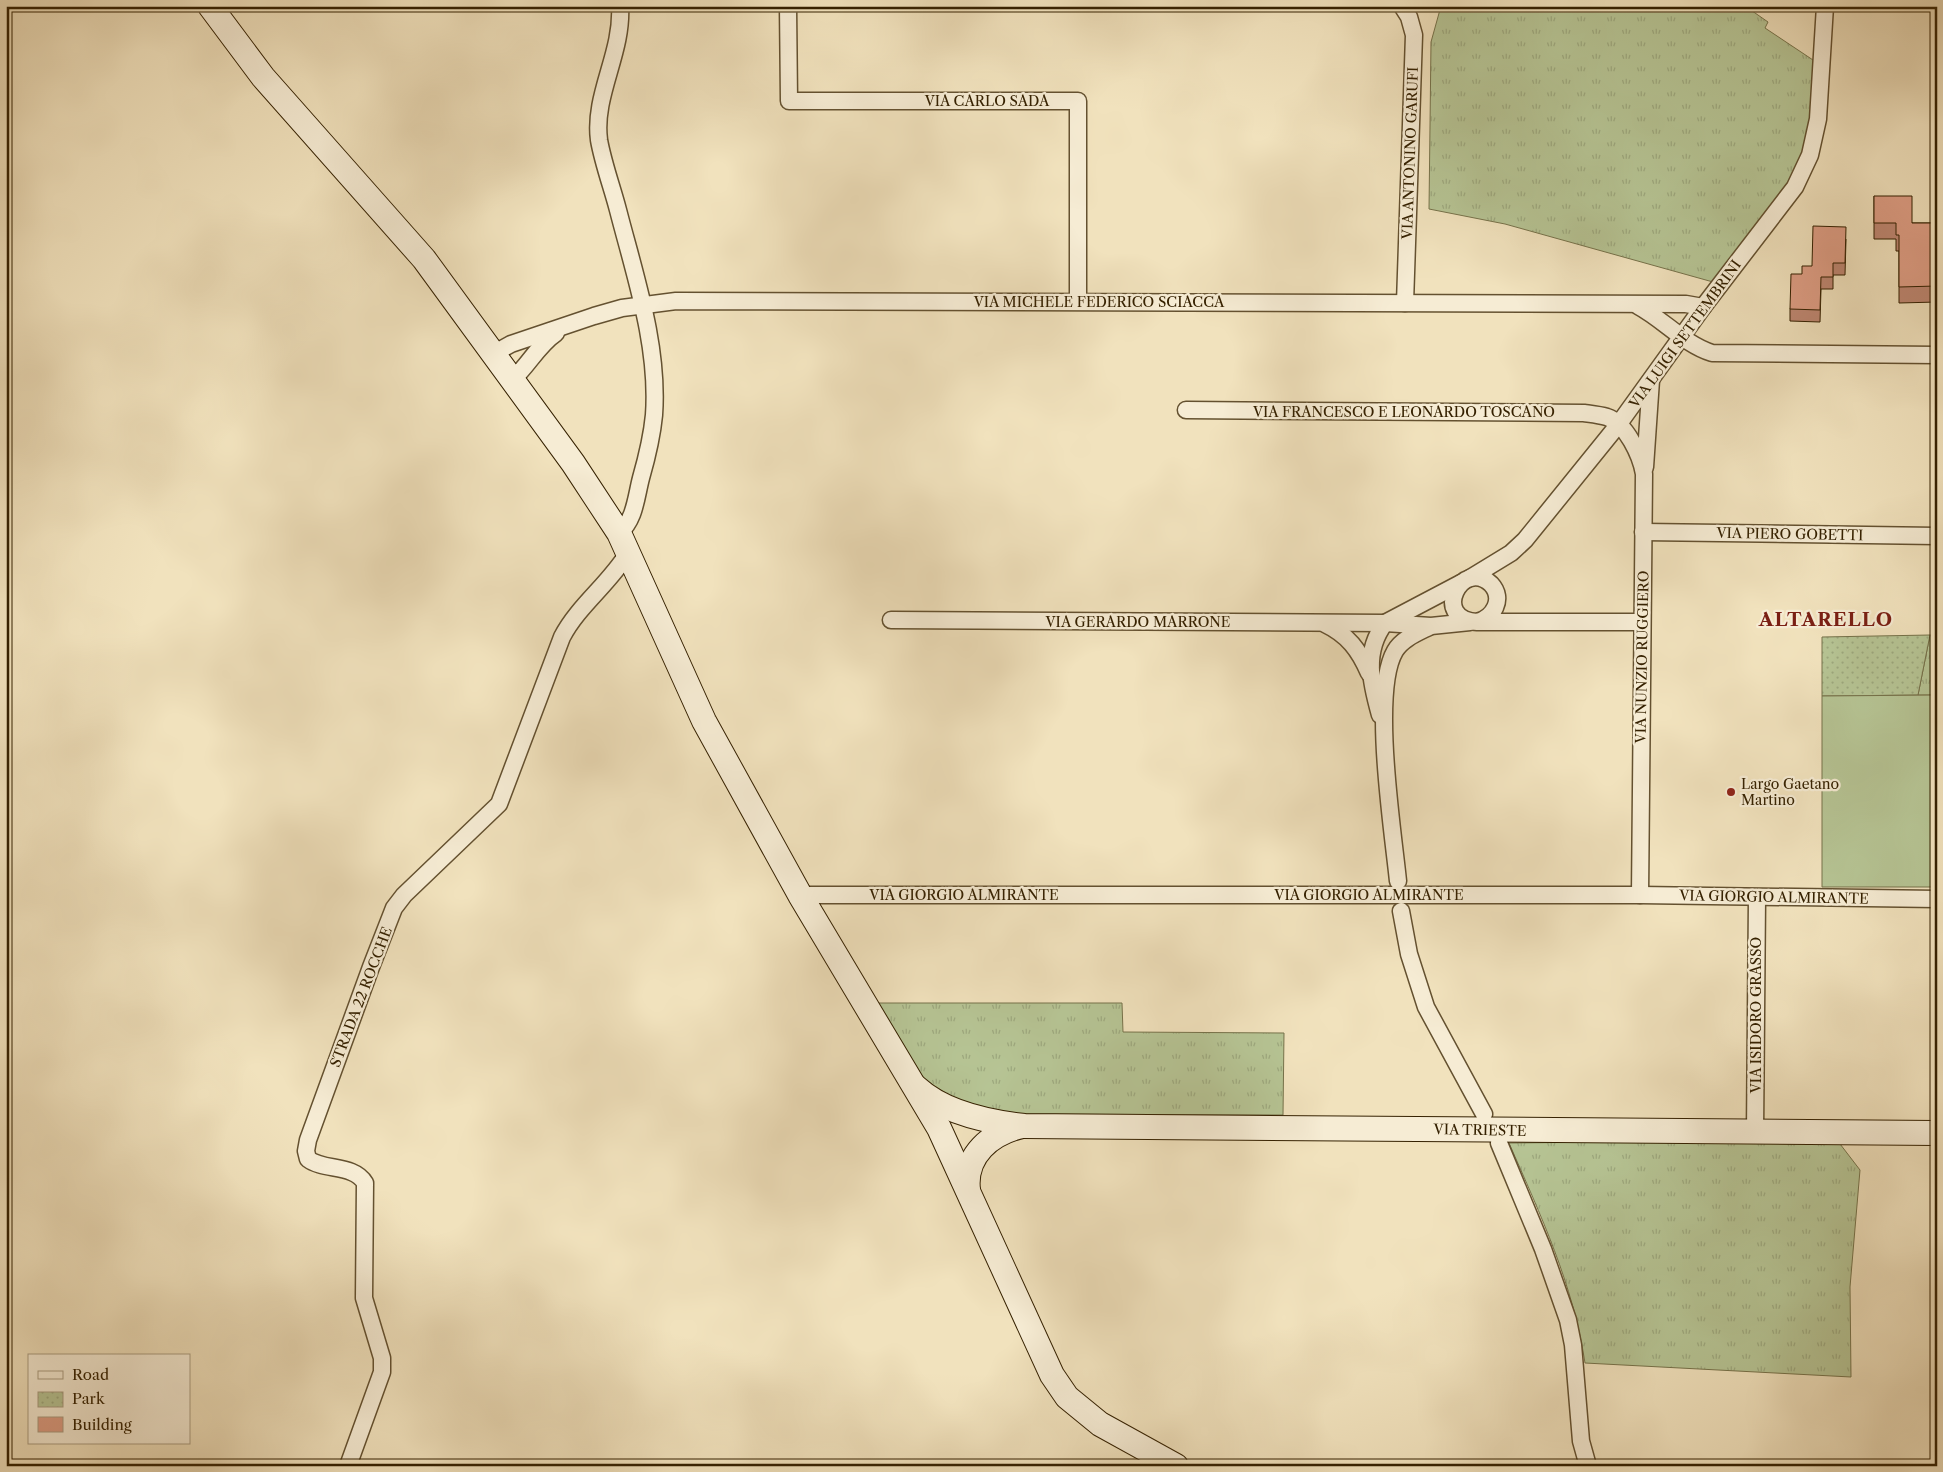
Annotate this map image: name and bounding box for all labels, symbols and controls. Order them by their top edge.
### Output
street label: VIA ANTONINO GARUFI [1398,66,1422,241]
street label: VIA CARLO SADA [924,92,1050,110]
street label: VIA LUIGI SETTEMBRINI [1625,256,1745,413]
street label: VIA MICHELE FEDERICO SCIACCA [973,293,1225,311]
street label: VIA FRANCESCO E LEONARDO TOSCANO [1252,403,1555,421]
street label: VIA PIERO GOBETTI [1715,524,1864,544]
street label: VIA NUNZIO RUGGIERO [1631,570,1653,745]
district label: ALTARELLO [1758,608,1893,631]
street label: VIA GERARDO MARRONE [1045,613,1230,631]
place label: Largo Gaetano Martino [1741,775,1839,809]
marker: Largo Gaetano Martino [1725,786,1737,798]
street label: VIA GIORGIO ALMIRANTE [868,886,1059,904]
street label: VIA GIORGIO ALMIRANTE [1273,886,1464,904]
street label: VIA GIORGIO ALMIRANTE [1678,886,1869,908]
street label: STRADA 22 ROCCHE [326,924,396,1070]
street label: VIA ISIDORO GRASSO [1747,937,1765,1094]
street label: VIA TRIESTE [1432,1120,1527,1140]
legend [28,1354,190,1444]
text: Road [72,1365,109,1384]
text: Park [72,1389,106,1408]
text: Building [72,1415,132,1434]

